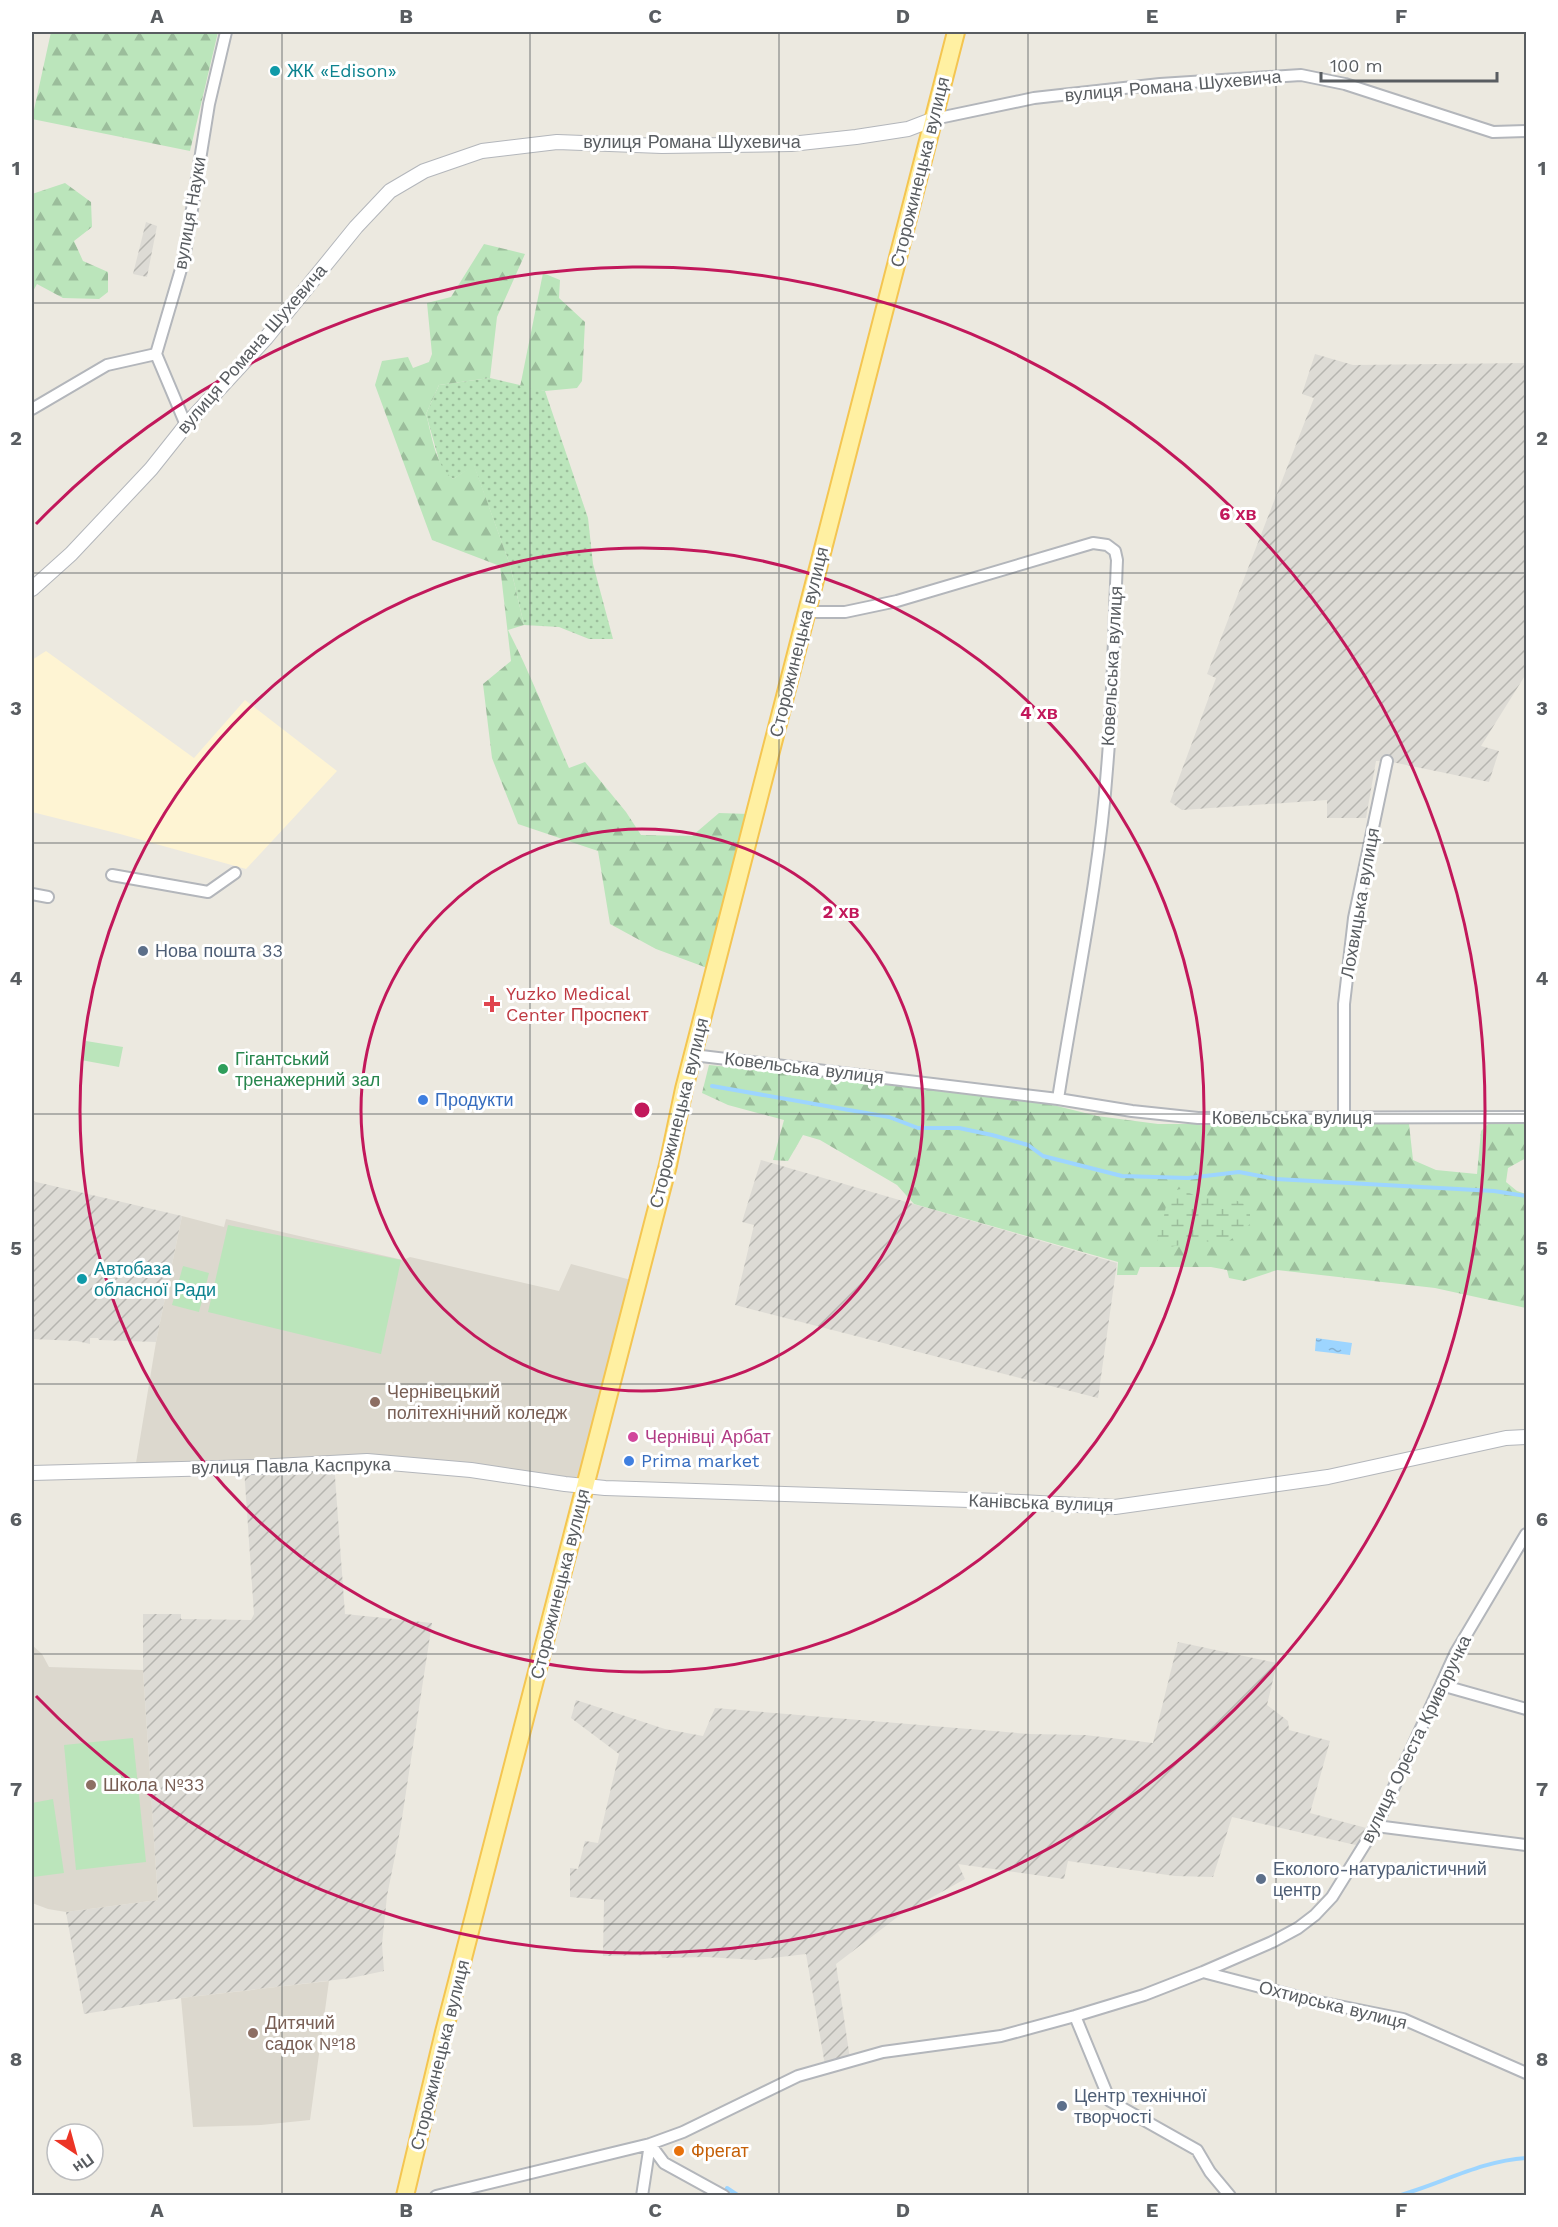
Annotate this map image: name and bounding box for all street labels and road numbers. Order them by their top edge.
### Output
street label: вулиця Романа Шухевича [1064,65,1283,105]
street label: Сторожинецька вулиця [886,75,953,269]
street label: вулиця Романа Шухевича [583,131,802,152]
street label: вулиця Науки [169,155,210,271]
street label: вулиця Романа Шухевича [172,259,332,438]
street label: Сторожинецька вулиця [765,545,832,739]
street label: Ковельська вулиця [1097,585,1126,747]
street label: Лохвицька вулиця [1336,826,1383,980]
street label: Сторожинецька вулиця [645,1016,712,1210]
street label: Ковельська вулиця [723,1047,885,1088]
street label: Ковельська вулиця [1212,1107,1372,1128]
street label: вулиця Павла Каспрука [191,1453,392,1478]
street label: Сторожинецька вулиця [526,1487,593,1681]
street label: Канівська вулиця [968,1489,1114,1516]
street label: вулиця Ореста Криворучка [1356,1631,1475,1846]
street label: Сторожинецька вулиця [406,1958,473,2152]
street label: Охтирська вулиця [1257,1976,1409,2033]

